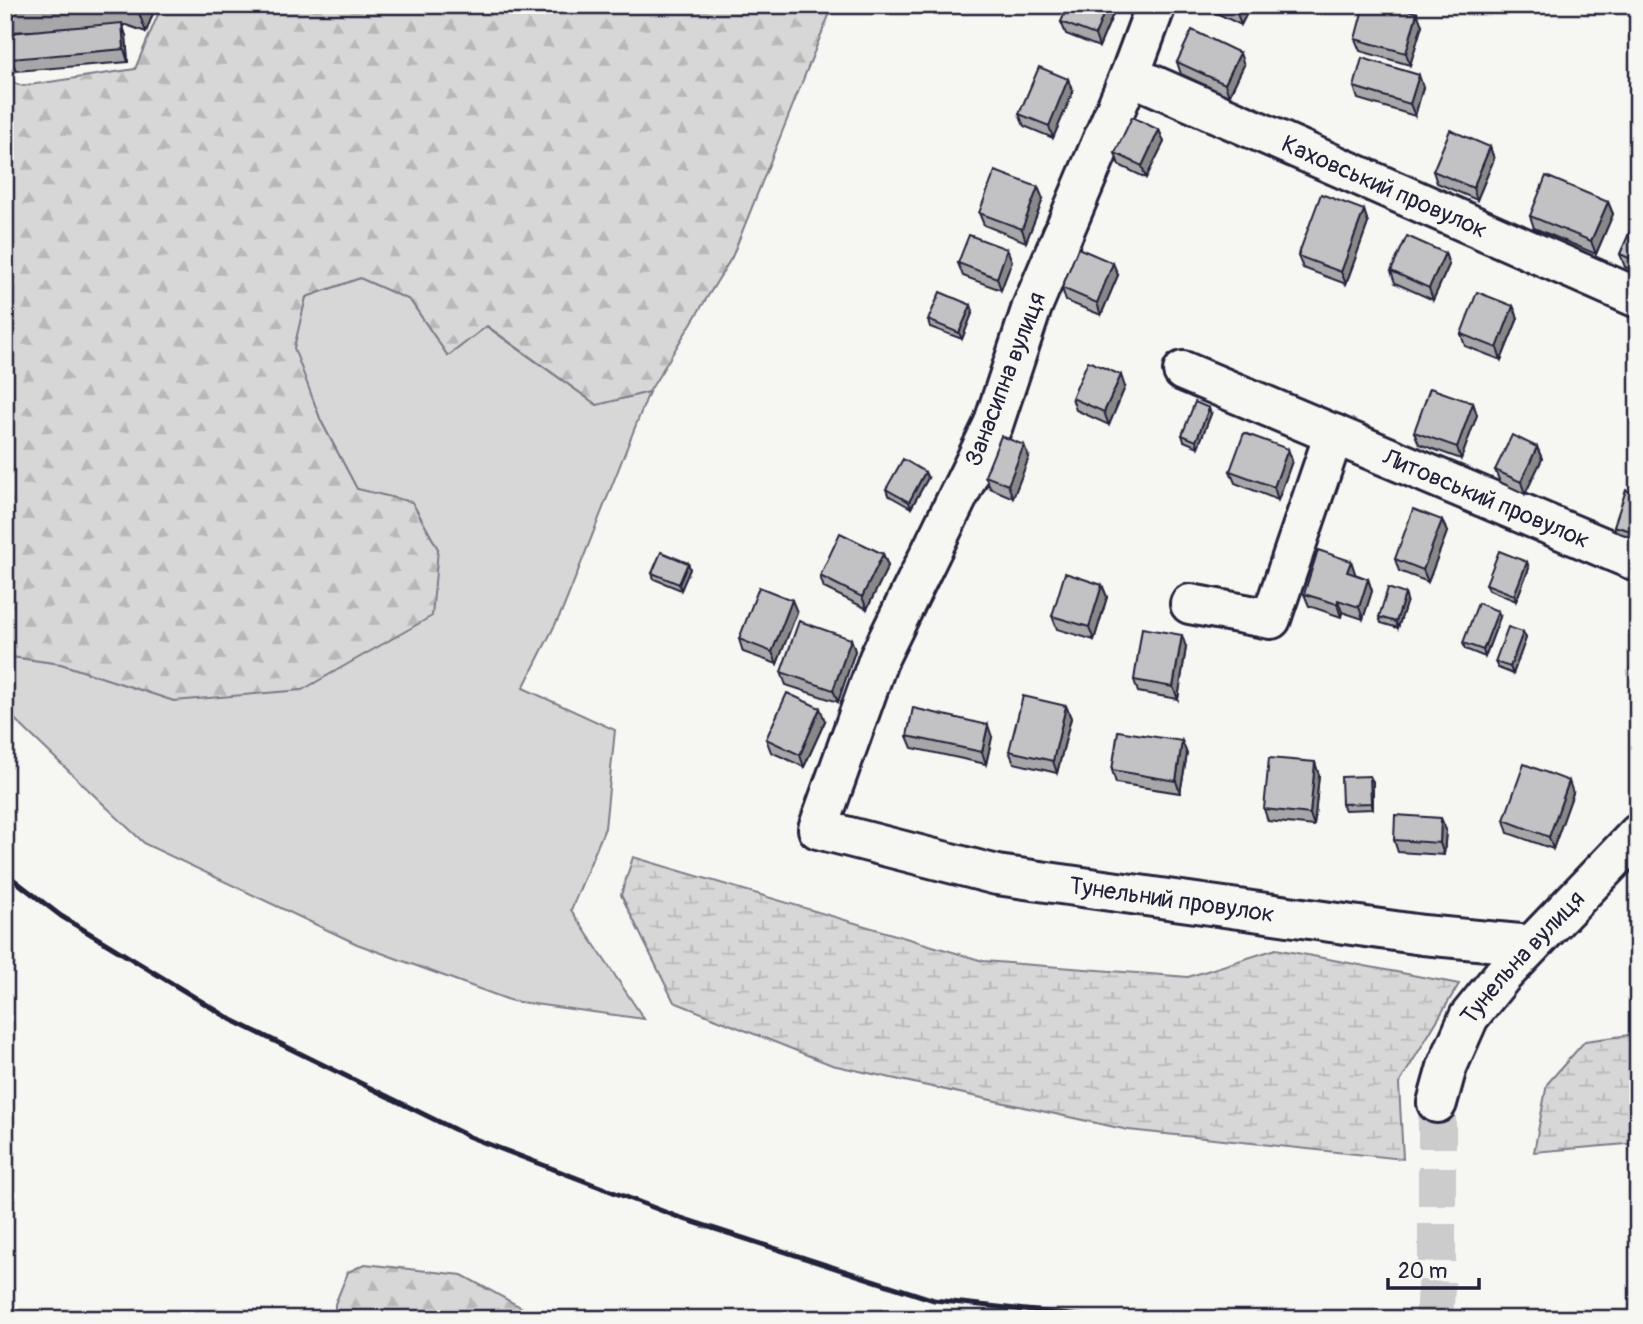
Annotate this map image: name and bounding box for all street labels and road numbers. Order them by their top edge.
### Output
street label: Каховський провулок [1277,129,1491,245]
street label: Занасипна вулиця [959,288,1052,470]
street label: Литовський провулок [1378,442,1594,555]
street label: Тунельний провулок [1067,871,1276,929]
street label: Тунельна вулиця [1455,885,1591,1031]

